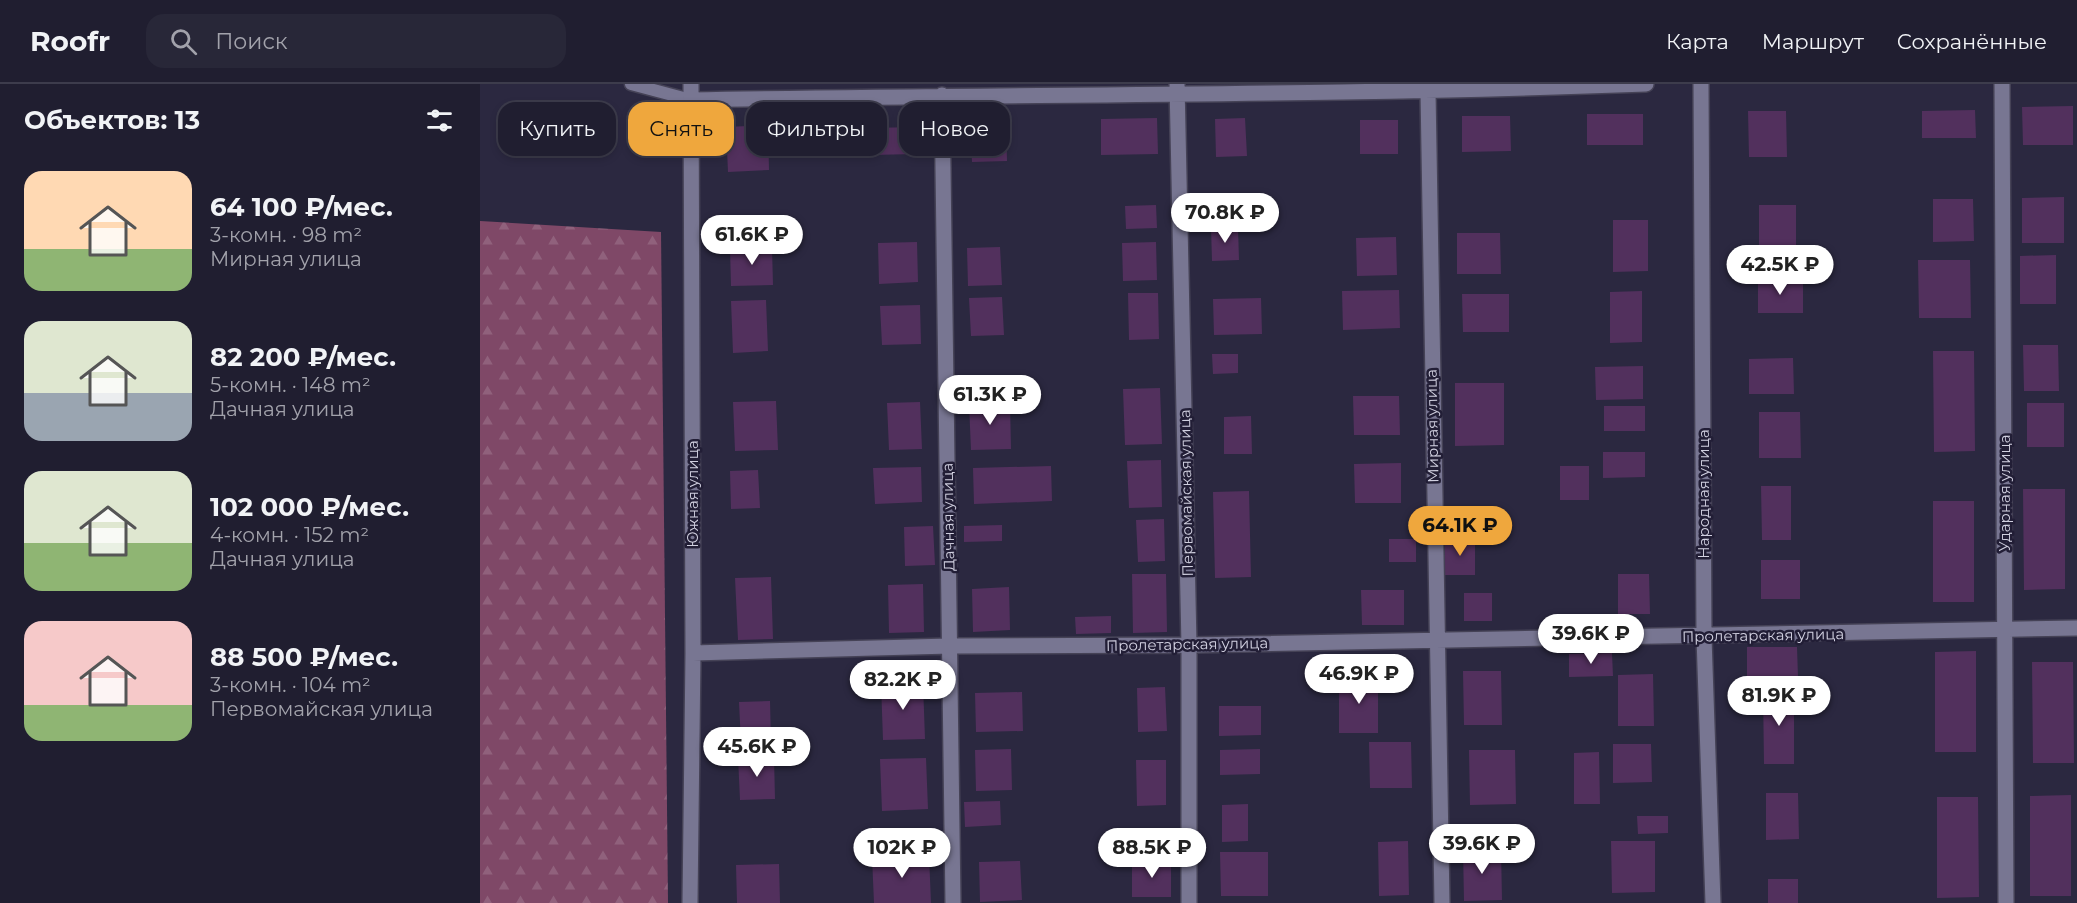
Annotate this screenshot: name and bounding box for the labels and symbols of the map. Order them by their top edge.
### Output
pin: 70.8K ₽ [1170,193,1280,244]
pin: 61.6K ₽ [697,215,807,266]
pin: 42.5K ₽ [1725,245,1835,296]
street label: Мирная улица [1422,369,1442,483]
pin: 61.3K ₽ [935,375,1045,426]
street label: Первомайская улица [1175,409,1197,577]
street label: Народная улица [1694,429,1713,559]
street label: Ударная улица [1995,434,2014,552]
street label: Южная улица [683,440,702,548]
street label: Дачная улица [938,463,958,571]
pin: 64.1K ₽ [1405,506,1515,557]
pin: 39.6K ₽ [1536,614,1646,665]
street label: Пролетарская улица [1682,624,1844,646]
street label: Пролетарская улица [1106,633,1268,655]
pin: 46.9K ₽ [1304,654,1414,705]
pin: 82.2K ₽ [848,660,958,711]
pin: 81.9K ₽ [1724,676,1834,727]
pin: 45.6K ₽ [702,727,812,778]
pin: 39.6K ₽ [1427,824,1537,875]
pin: 102K ₽ [853,828,951,879]
pin: 88.5K ₽ [1097,828,1207,879]

